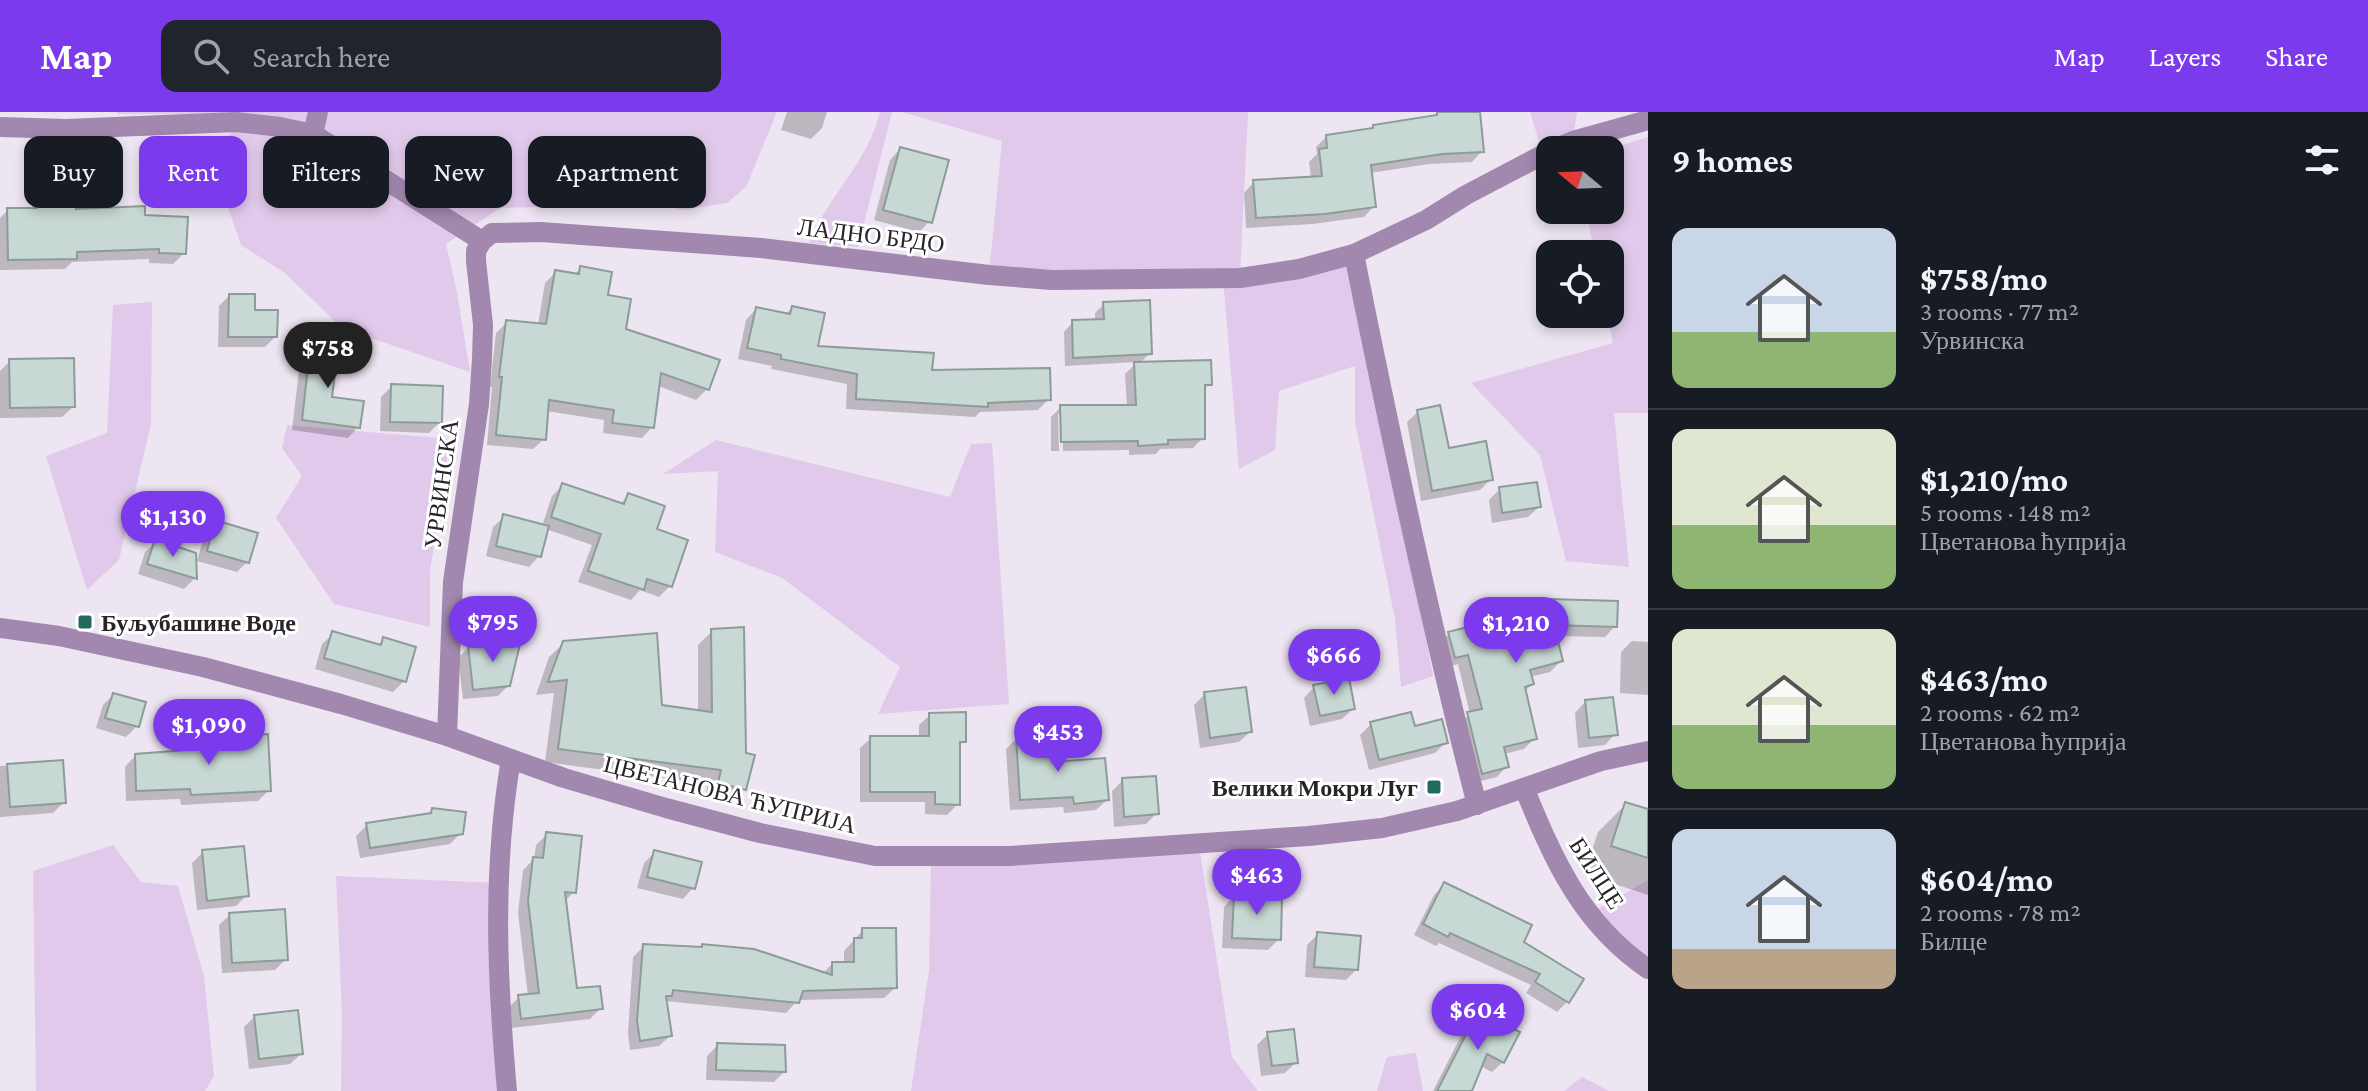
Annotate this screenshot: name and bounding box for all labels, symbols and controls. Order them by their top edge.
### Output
search box [161,20,721,92]
icon: search [189,34,233,78]
text: Map [40,35,113,77]
text: Search here [253,40,390,73]
text: Map [2054,41,2105,72]
text: Layers [2149,41,2221,72]
text: Share [2265,41,2328,72]
chip: Buy [24,136,123,208]
chip: Rent [139,136,247,208]
chip: Filters [263,136,389,208]
chip: New [405,136,512,208]
chip: Apartment [528,136,706,208]
north arrow [1536,136,1624,224]
map controls [1536,136,1624,328]
icon: filters [2300,138,2344,182]
text: 9 homes [1672,142,1793,179]
street label: ЛАДНО БРДО [796,213,946,257]
button: locate [1536,240,1624,328]
icon: home [1736,260,1832,356]
text: $758/mo [1920,260,2048,297]
text: 3 rooms · 77 m² [1920,297,2079,326]
pin: $758 [281,322,375,390]
text: Урвинска [1920,326,2025,355]
text: $758 [301,333,355,362]
street label: УРВИНСКА [419,417,464,550]
icon: home [1736,461,1832,557]
text: $1,210/mo [1920,461,2068,498]
pin: $1,130 [108,491,238,559]
text: 5 rooms · 148 m² [1920,498,2091,527]
text: $1,130 [139,502,207,531]
text: Цветанова ћуприја [1920,527,2127,556]
pin: $795 [446,596,540,664]
pin: $1,210 [1451,597,1581,665]
text: $795 [467,607,519,636]
text: $1,210 [1482,608,1550,637]
place label: Буљубашине Воде [101,609,296,636]
marker: Буљубашине Воде [76,613,94,631]
pin: $666 [1287,629,1381,697]
text: $666 [1306,640,1362,669]
icon: home [1736,661,1832,757]
text: $463/mo [1920,661,2048,698]
text: 2 rooms · 62 m² [1920,698,2080,727]
pin: $1,090 [144,699,274,767]
pin: $453 [1011,706,1105,774]
text: $1,090 [171,710,247,739]
text: $453 [1032,717,1084,746]
text: Цветанова ћуприја [1920,727,2127,756]
street label: ЦВЕТАНОВА ЋУПРИЈА [601,750,860,839]
place label: Велики Мокри Луг [1212,774,1418,801]
marker: Велики Мокри Луг [1425,778,1443,796]
street label: БИЛЦЕ [1564,832,1630,914]
pin: $463 [1210,849,1304,917]
text: $463 [1230,860,1284,889]
icon: home [1736,861,1832,957]
text: $604/mo [1920,861,2053,898]
text: 2 rooms · 78 m² [1920,898,2081,927]
text: Билце [1920,927,1987,956]
pin: $604 [1431,984,1525,1052]
text: $604 [1449,995,1507,1024]

